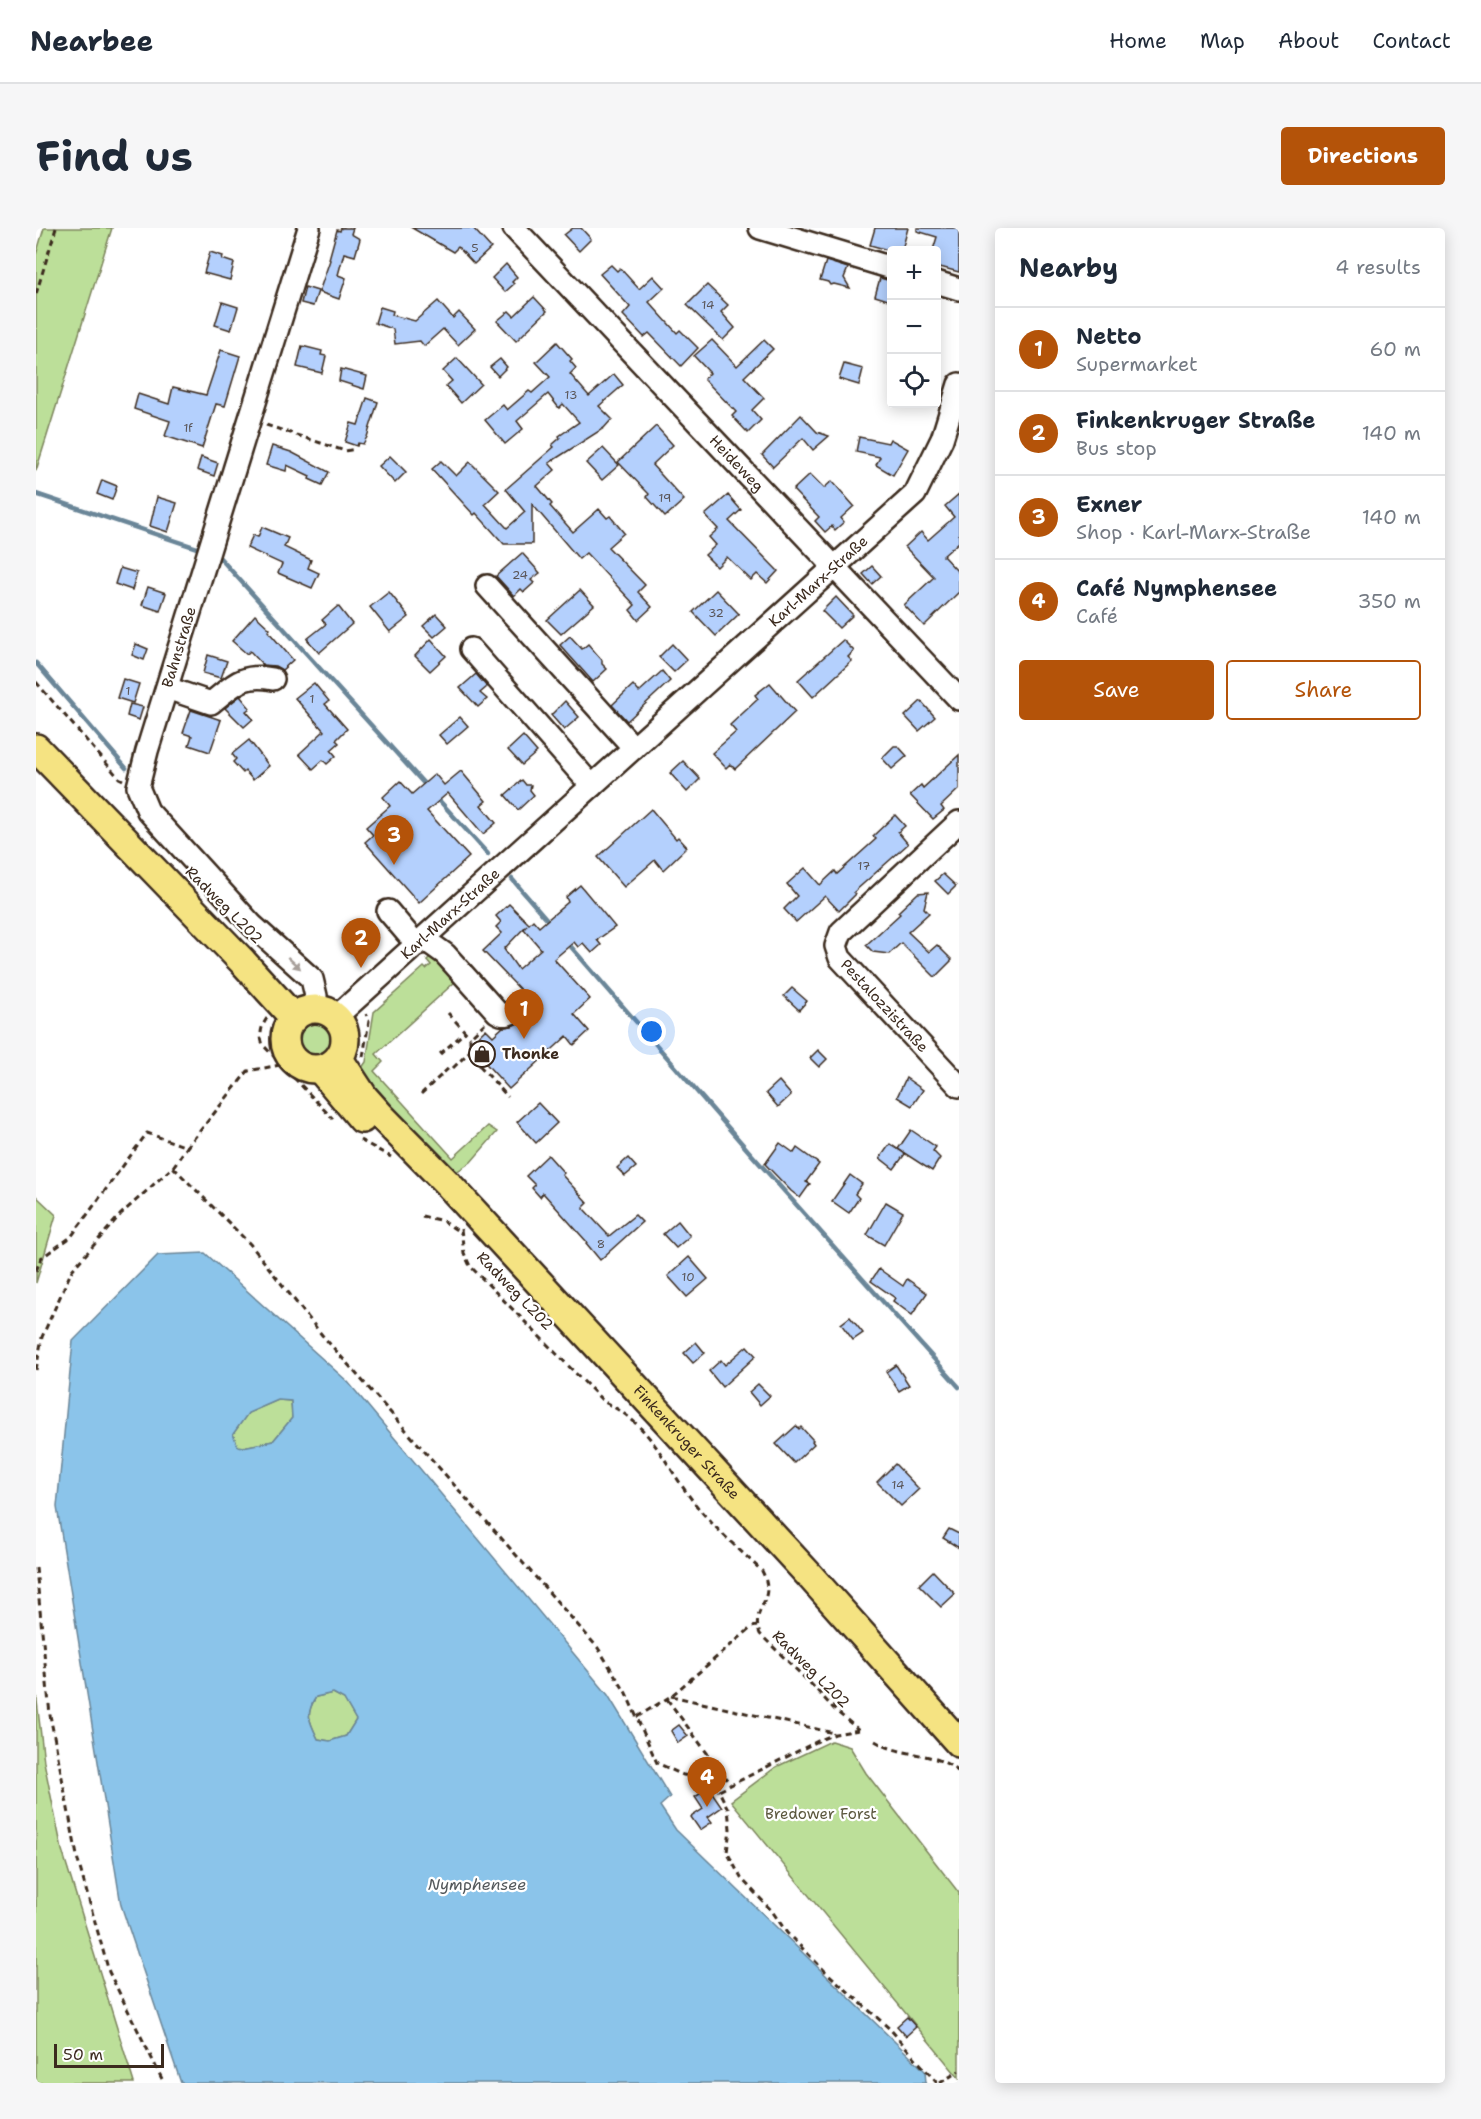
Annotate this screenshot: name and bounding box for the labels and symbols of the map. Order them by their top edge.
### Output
house number: 5 [471,240,479,256]
house number: 14 [702,297,714,313]
house number: 13 [565,387,577,403]
house number: 1f [183,420,193,436]
street label: Heideweg [705,431,768,496]
house number: 19 [659,490,671,506]
street label: Karl-Marx-Straße [765,531,872,631]
house number: 24 [512,567,528,583]
street label: Bahnstraße [157,604,201,690]
house number: 32 [708,605,724,621]
house number: 1 [125,683,131,699]
house number: 1 [309,691,315,707]
pin: 3 [374,816,414,865]
house number: 17 [858,858,870,874]
street label: Radweg L202 [181,862,267,948]
street label: Karl-Marx-Straße [396,864,504,964]
pin: 2 [342,918,380,968]
street label: Pestalozzistraße [836,955,933,1057]
one-way arrow [286,956,301,969]
pin: 1 [504,990,544,1039]
your location [637,1017,666,1046]
shop icon: Thonke [467,1039,497,1069]
place label: Thonke [502,1044,559,1064]
house number: 8 [597,1236,605,1252]
street label: Radweg L202 [472,1247,558,1335]
house number: 10 [681,1269,695,1285]
street label: Finkenkruger Straße [629,1381,744,1504]
house number: 14 [892,1477,904,1493]
street label: Radweg L202 [768,1626,854,1712]
pin: 4 [688,1758,726,1807]
park label: Bredower Forst [765,1804,877,1824]
water label: Nymphensee [428,1874,526,1895]
scale bar [54,2041,164,2068]

